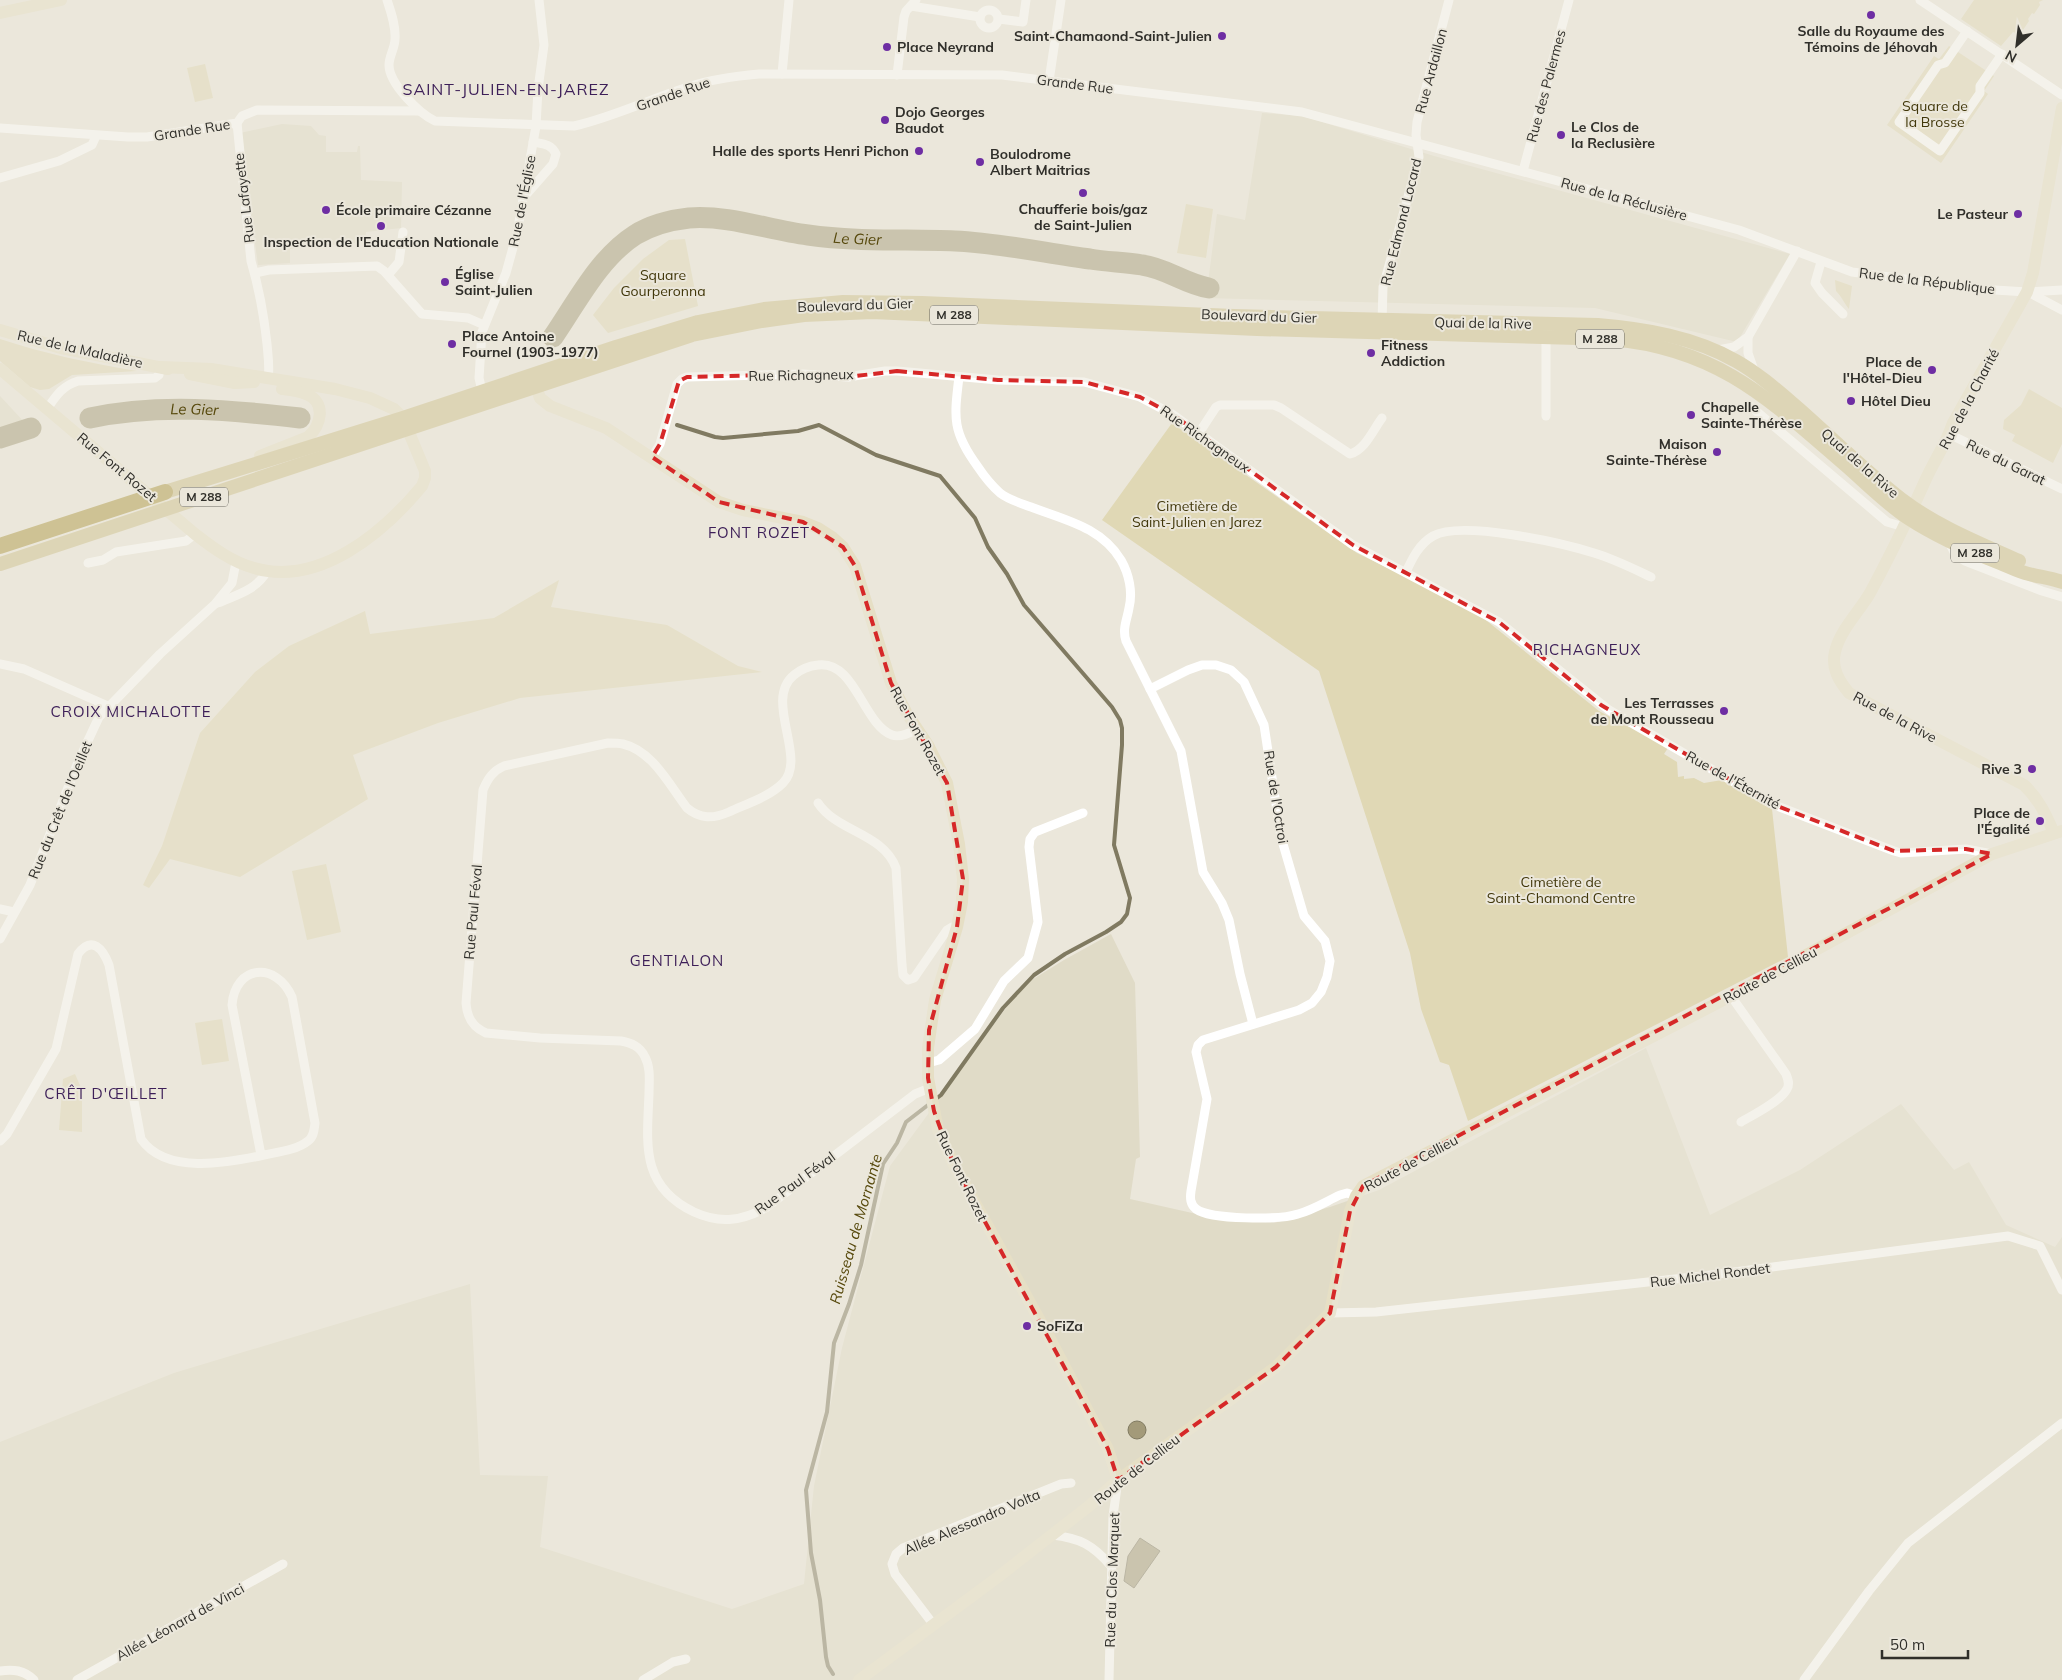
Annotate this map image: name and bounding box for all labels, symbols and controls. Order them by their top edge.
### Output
marker: Salle du Royaume des Témoins de Jéhovah [1865,9,1877,21]
north arrow [1992,20,2042,70]
place label: Salle du Royaume des Témoins de Jéhovah [1797,22,1945,56]
place label: Saint-Chamaond-Saint-Julien [1014,27,1212,45]
street label: Rue Ardaillon [1411,27,1451,115]
street label: Rue des Palermes [1522,28,1570,144]
marker: Saint-Chamaond-Saint-Julien [1216,30,1228,42]
place label: Place Neyrand [897,38,994,56]
marker: Place Neyrand [881,41,893,53]
text: N [2002,46,2020,67]
street label: Grande Rue [1036,70,1114,98]
street label: Grande Rue [634,73,712,115]
district label: SAINT-JULIEN-EN-JAREZ [403,79,609,99]
park label: Square de la Brosse [1902,97,1968,131]
place label: Dojo Georges Baudot [895,103,985,137]
marker: Dojo Georges Baudot [879,114,891,126]
street label: Grande Rue [153,115,231,145]
place label: Le Clos de la Reclusière [1571,118,1655,152]
marker: Le Clos de la Reclusière [1555,129,1567,141]
place label: Halle des sports Henri Pichon [712,142,909,160]
marker: Halle des sports Henri Pichon [913,145,925,157]
place label: Boulodrome Albert Maitrias [990,145,1090,179]
street label: Rue Lafayette [230,152,258,244]
street label: Rue de l'Église [504,154,540,248]
marker: Boulodrome Albert Maitrias [974,156,986,168]
street label: Rue Edmond Locard [1376,157,1426,287]
street label: Rue de la Réclusière [1559,173,1689,225]
marker: Chaufferie bois/gaz de Saint-Julien [1077,187,1089,199]
place label: Chaufferie bois/gaz de Saint-Julien [1018,200,1148,234]
place label: École primaire Cézanne [336,201,492,219]
marker: École primaire Cézanne [320,204,332,216]
place label: Le Pasteur [1937,205,2008,223]
marker: Le Pasteur [2012,208,2024,220]
marker: Inspection de l'Education Nationale [375,220,387,232]
water label: Le Gier [833,228,882,249]
place label: Inspection de l'Education Nationale [263,233,499,251]
street label: Rue de la République [1858,264,1996,298]
place label: Église Saint-Julien [455,265,533,299]
park label: Square Gourperonna [620,266,706,300]
marker: Église Saint-Julien [439,276,451,288]
street label: Boulevard du Gier [797,294,914,316]
street label: Boulevard du Gier [1201,305,1318,327]
road number: M 288 [930,306,978,324]
street label: Quai de la Rive [1434,313,1532,333]
street label: Rue de la Maladière [16,326,144,372]
place label: Place Antoine Fournel (1903-1977) [462,327,599,361]
road number: M 288 [1576,329,1624,348]
place label: Fitness Addiction [1381,336,1445,370]
marker: Place Antoine Fournel (1903-1977) [446,338,458,350]
street label: Rue de la Charité [1935,346,2003,452]
marker: Fitness Addiction [1365,347,1377,359]
place label: Place de l'Hôtel-Dieu [1843,353,1922,387]
marker: Place de l'Hôtel-Dieu [1926,364,1938,376]
street label: Rue Richagneux [748,365,854,385]
place label: Hôtel Dieu [1861,392,1931,410]
marker: Hôtel Dieu [1845,395,1857,407]
place label: Chapelle Sainte-Thérèse [1701,398,1802,432]
water label: Le Gier [170,399,220,419]
street label: Rue Richagneux [1157,401,1254,477]
marker: Chapelle Sainte-Thérèse [1685,409,1697,421]
street label: Quai de la Rive [1817,424,1903,502]
street label: Rue Font Rozet [73,428,161,506]
place label: Maison Sainte-Thérèse [1606,435,1707,469]
street label: Rue du Garat [1963,435,2049,489]
marker: Maison Sainte-Thérèse [1711,446,1723,458]
road number: M 288 [180,488,228,507]
park label: Cimetière de Saint-Julien en Jarez [1132,497,1262,531]
district label: FONT ROZET [708,523,810,542]
road number: M 288 [1951,544,1999,562]
district label: RICHAGNEUX [1533,640,1641,659]
street label: Rue Font Rozet [886,684,950,779]
street label: Rue de la Rive [1850,687,1940,747]
place label: Les Terrasses de Mont Rousseau [1591,694,1714,728]
district label: CROIX MICHALOTTE [51,702,211,721]
marker: Les Terrasses de Mont Rousseau [1718,705,1730,717]
street label: Rue du Crêt de l'Oeillet [24,738,96,881]
street label: Rue de l'Éternité [1683,747,1783,813]
street label: Rue de l'Octroi [1260,749,1292,845]
place label: Rive 3 [1981,760,2022,778]
marker: Rive 3 [2026,763,2038,775]
place label: Place de l'Égalité [1974,804,2030,838]
marker: Place de l'Égalité [2034,815,2046,827]
street label: Rue Paul Féval [460,864,486,960]
park label: Cimetière de Saint-Chamond Centre [1487,873,1635,907]
street label: Route de Cellieu [1720,943,1820,1007]
district label: GENTIALON [630,951,724,970]
district label: CRÊT D'ŒILLET [44,1084,168,1103]
street label: Rue Font Rozet [932,1128,992,1224]
street label: Route de Cellieu [1361,1131,1461,1195]
street label: Rue Paul Féval [751,1148,839,1218]
water label: Ruisseau de Mornante [825,1152,886,1306]
street label: Rue Michel Rondet [1649,1259,1771,1291]
place label: SoFiZa [1037,1317,1083,1335]
marker: SoFiZa [1021,1320,1033,1332]
street label: Route de Cellieu [1091,1430,1183,1508]
street label: Allée Alessandro Volta [901,1485,1043,1559]
street label: Rue du Clos Marquet [1101,1512,1123,1648]
street label: Allée Léonard de Vinci [113,1579,247,1665]
scale bar [1882,1628,1968,1660]
text: 50 m [1890,1635,1925,1654]

